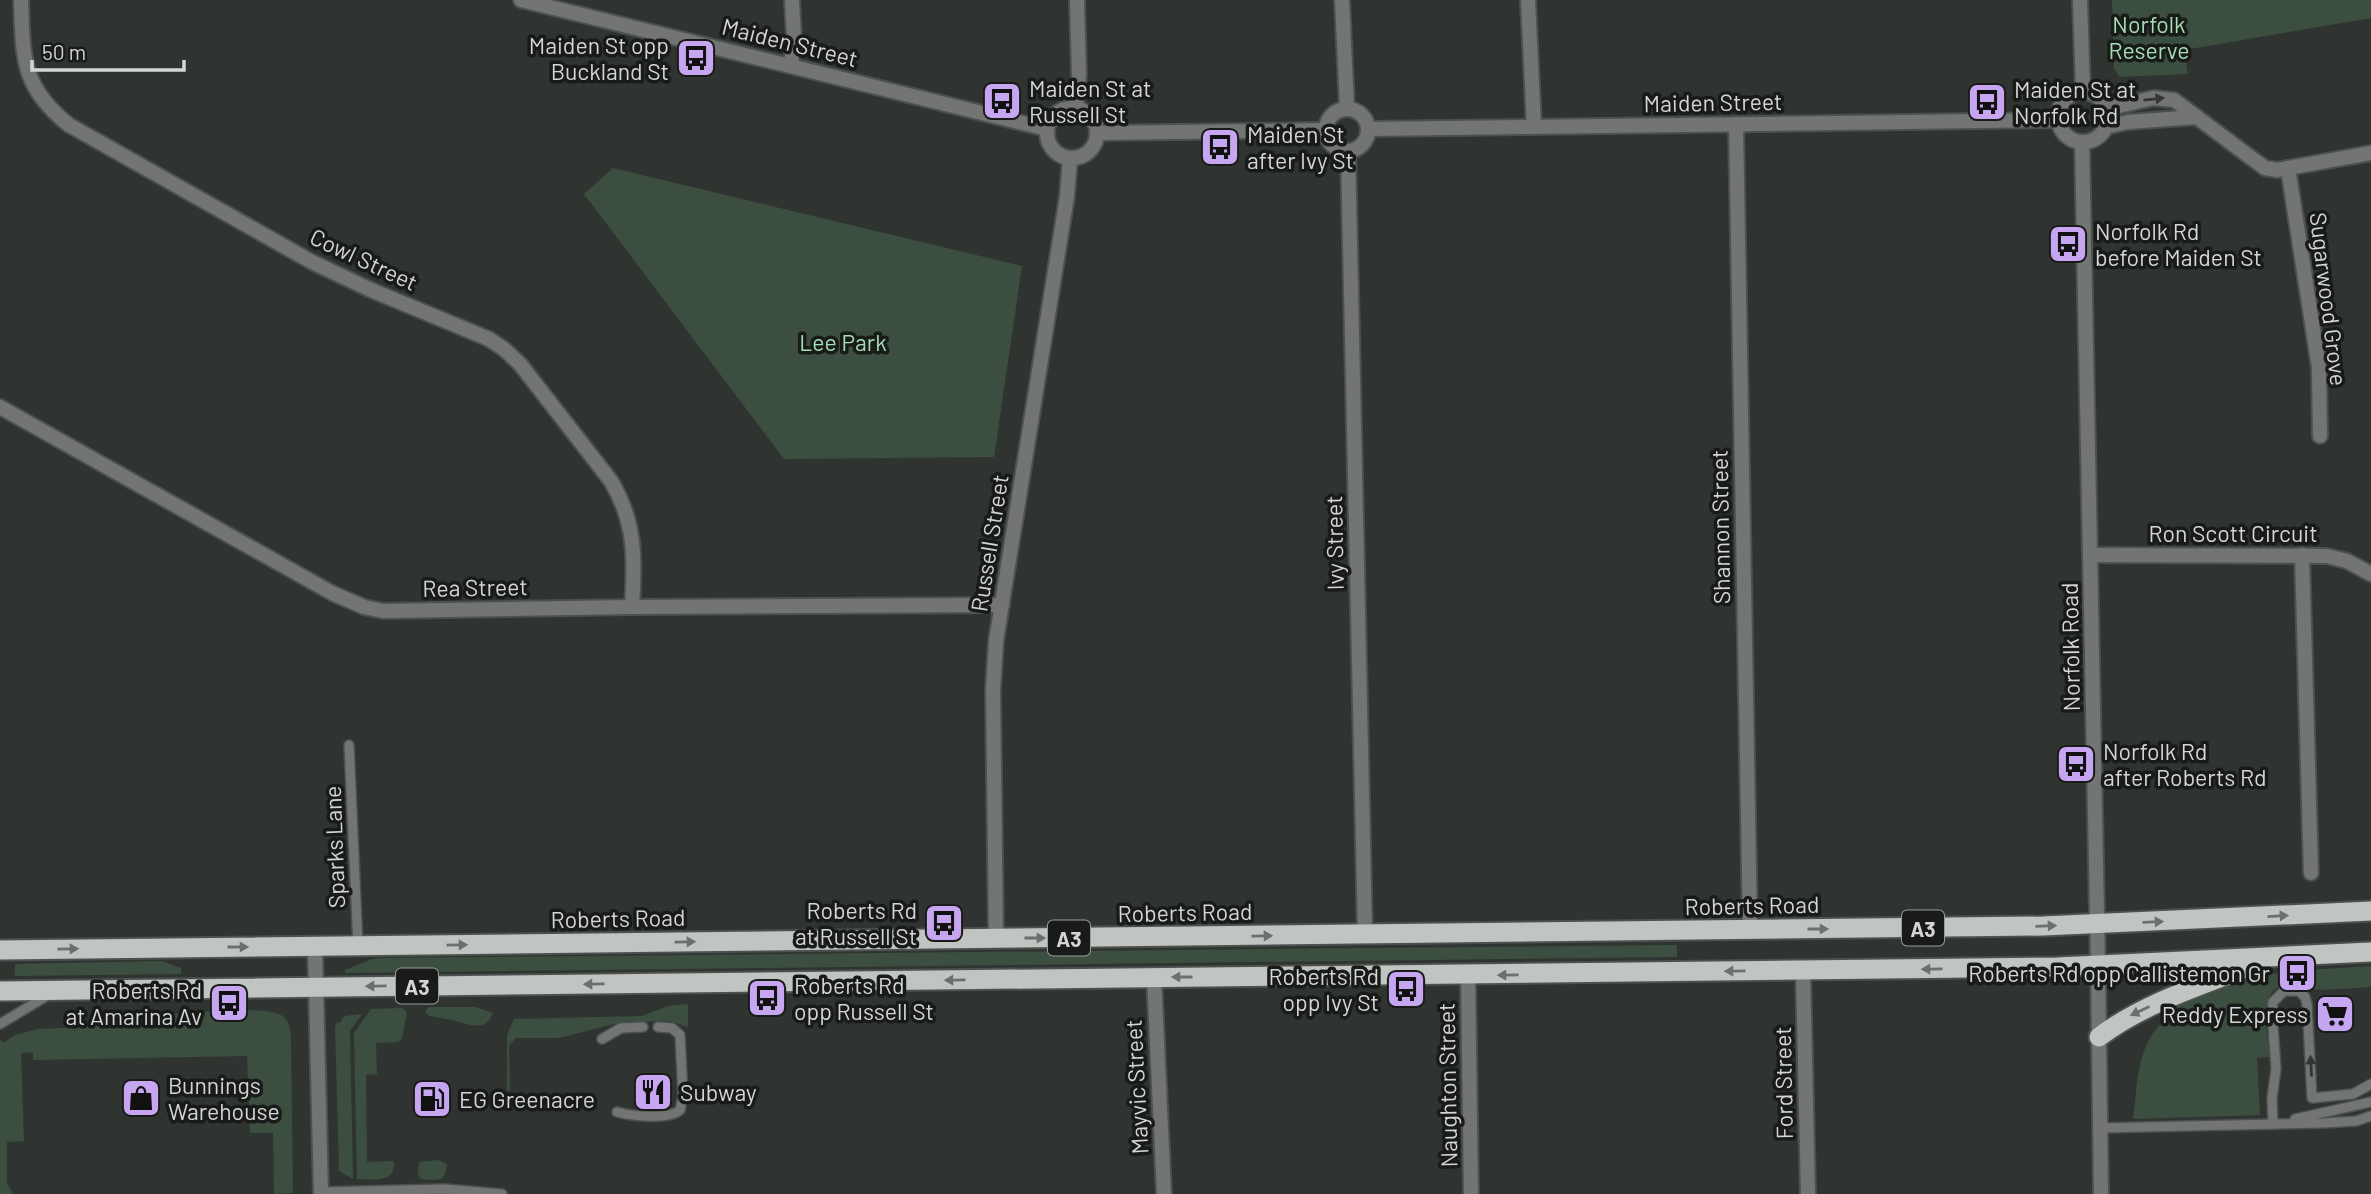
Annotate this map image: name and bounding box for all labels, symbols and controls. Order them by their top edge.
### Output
park label: Norfolk Reserve [2108,10,2190,64]
street label: Maiden Street [719,12,861,72]
scale bar [32,28,184,72]
place label: Maiden St opp Buckland St [529,31,669,85]
bus stop icon: Maiden St opp Buckland St [675,37,717,79]
text: 50 m [42,39,86,64]
place label: Maiden St at Russell St [1029,74,1151,128]
place label: Maiden St at Norfolk Rd [2014,75,2136,129]
bus stop icon: Maiden St at Russell St [981,80,1023,122]
bus stop icon: Maiden St at Norfolk Rd [1966,81,2008,123]
street label: Maiden Street [1643,87,1783,117]
one-way arrow [2143,94,2165,105]
place label: Maiden St after Ivy St [1247,120,1354,174]
bus stop icon: Maiden St after Ivy St [1199,126,1241,168]
street label: Sugarwood Grove [2304,211,2354,387]
place label: Norfolk Rd before Maiden St [2095,217,2262,271]
street label: Cowl Street [306,222,422,296]
bus stop icon: Norfolk Rd before Maiden St [2047,223,2089,265]
park label: Lee Park [799,328,887,356]
street label: Shannon Street [1705,449,1735,605]
street label: Russell Street [964,472,1014,614]
street label: Ivy Street [1319,495,1349,591]
street label: Ron Scott Circuit [2148,519,2318,547]
street label: Rea Street [422,572,528,602]
street label: Norfolk Road [2055,582,2085,712]
place label: Norfolk Rd after Roberts Rd [2103,737,2267,791]
bus stop icon: Norfolk Rd after Roberts Rd [2055,743,2097,785]
street label: Sparks Lane [318,785,350,909]
street label: Roberts Road [1684,890,1820,920]
place label: Roberts Rd at Russell St [795,896,917,950]
street label: Roberts Road [1117,897,1253,927]
bus stop icon: Roberts Rd at Russell St [923,902,965,944]
street label: Roberts Road [550,903,686,933]
one-way arrow [2267,910,2289,921]
road number: A3 [1902,911,1944,946]
one-way arrow [2142,916,2164,927]
road number: A3 [1048,920,1090,956]
one-way arrow [2035,920,2057,931]
one-way arrow [1807,923,1829,935]
one-way arrow [1251,930,1273,942]
one-way arrow [1024,932,1046,944]
one-way arrow [674,936,696,948]
one-way arrow [446,939,468,951]
one-way arrow [227,941,249,953]
one-way arrow [57,943,79,954]
bus stop icon: Roberts Rd opp Callistemon Gr [2276,952,2318,994]
place label: Roberts Rd opp Callistemon Gr [1968,959,2271,987]
place label: Roberts Rd opp Ivy St [1269,962,1379,1016]
one-way arrow [1920,963,1942,975]
one-way arrow [1724,966,1746,977]
road number: A3 [396,968,438,1004]
bus stop icon: Roberts Rd opp Ivy St [1385,968,1427,1010]
one-way arrow [1496,969,1518,981]
place label: Roberts Rd opp Russell St [794,971,934,1025]
one-way arrow [1171,971,1193,983]
one-way arrow [943,974,965,986]
place label: Roberts Rd at Amarina Av [65,976,202,1030]
bus stop icon: Roberts Rd opp Russell St [746,977,788,1019]
one-way arrow [583,978,605,990]
one-way arrow [365,981,387,992]
bus stop icon: Roberts Rd at Amarina Av [208,982,250,1024]
supermarket icon: Reddy Express [2314,993,2356,1035]
place label: Reddy Express [2162,1000,2308,1028]
street label: Naughton Street [1432,1002,1462,1168]
one-way arrow [2130,1006,2150,1017]
street label: Mayvic Street [1118,1019,1154,1155]
street label: Ford Street [1768,1026,1798,1140]
one-way arrow [2305,1055,2316,1077]
place label: Bunnings Warehouse [168,1071,280,1125]
restaurant icon: Subway [632,1071,674,1113]
shop icon: Bunnings Warehouse [120,1077,162,1119]
fuel station icon: EG Greenacre [411,1078,453,1120]
place label: Subway [680,1078,757,1106]
place label: EG Greenacre [459,1085,595,1113]

